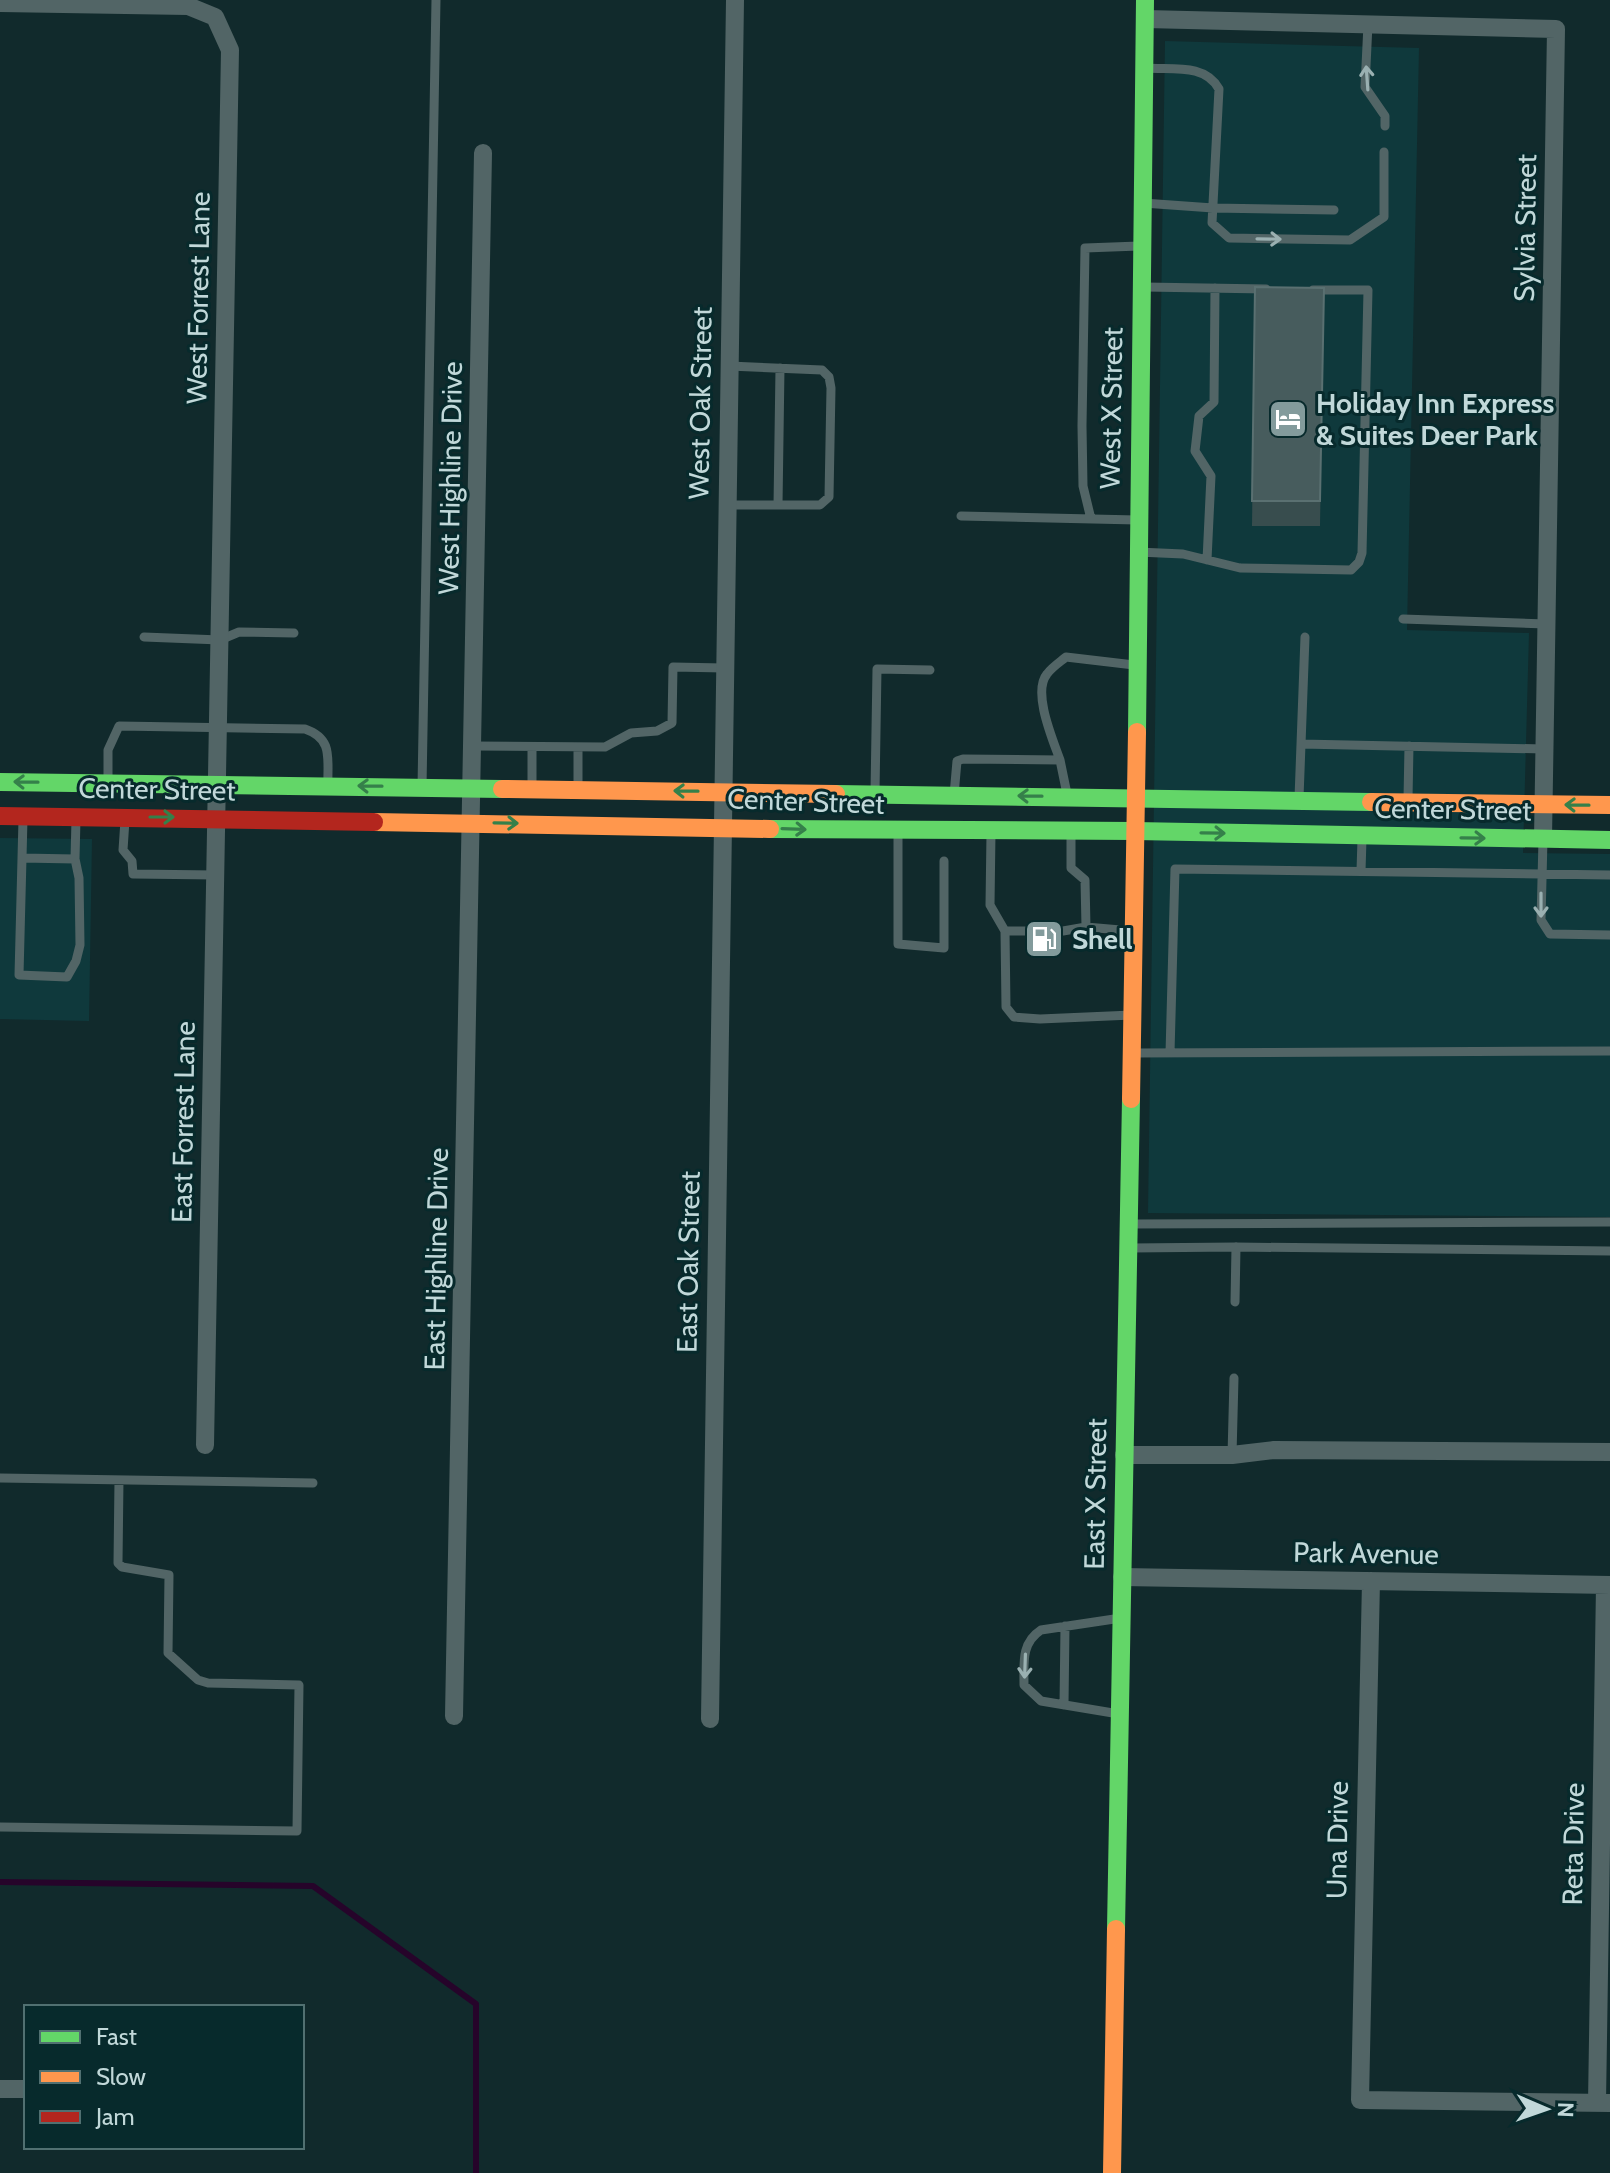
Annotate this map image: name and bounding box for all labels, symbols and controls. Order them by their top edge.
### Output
one-way arrow [1359,65,1374,92]
street label: Sylvia Street [1507,154,1543,302]
street label: West Forrest Lane [179,192,217,404]
one-way arrow [1255,231,1282,247]
street label: West Oak Street [681,306,719,500]
street label: West X Street [1093,327,1129,489]
street label: West Highline Drive [431,361,469,595]
place label: Holiday Inn Express & Suites Deer Park [1316,386,1555,452]
hotel icon: Holiday Inn Express & Suites Deer Park [1267,398,1309,440]
street label: Center Street [78,771,236,807]
one-way arrow [13,774,40,790]
one-way arrow [357,778,384,794]
street label: Center Street [727,781,885,821]
one-way arrow [673,783,700,799]
one-way arrow [1017,788,1044,804]
street label: Center Street [1374,791,1532,827]
one-way arrow [1564,797,1591,813]
one-way arrow [148,809,175,825]
one-way arrow [492,815,519,831]
one-way arrow [780,821,807,836]
one-way arrow [1199,825,1226,841]
one-way arrow [1459,830,1486,845]
one-way arrow [1533,891,1549,918]
fuel station icon: Shell [1023,918,1065,960]
place label: Shell [1072,922,1133,956]
street label: East Forrest Lane [164,1021,202,1223]
street label: East Highline Drive [417,1147,455,1371]
street label: East Oak Street [669,1171,707,1353]
street label: East X Street [1077,1418,1113,1570]
street label: Park Avenue [1293,1535,1439,1571]
one-way arrow [1017,1652,1032,1678]
street label: Una Drive [1319,1781,1355,1899]
street label: Reta Drive [1555,1782,1591,1906]
legend [24,2005,304,2149]
text: Fast [96,2022,137,2051]
text: Slow [96,2062,146,2091]
north arrow [1506,2069,1586,2149]
text: N [1552,2101,1579,2118]
text: Jam [95,2102,134,2131]

